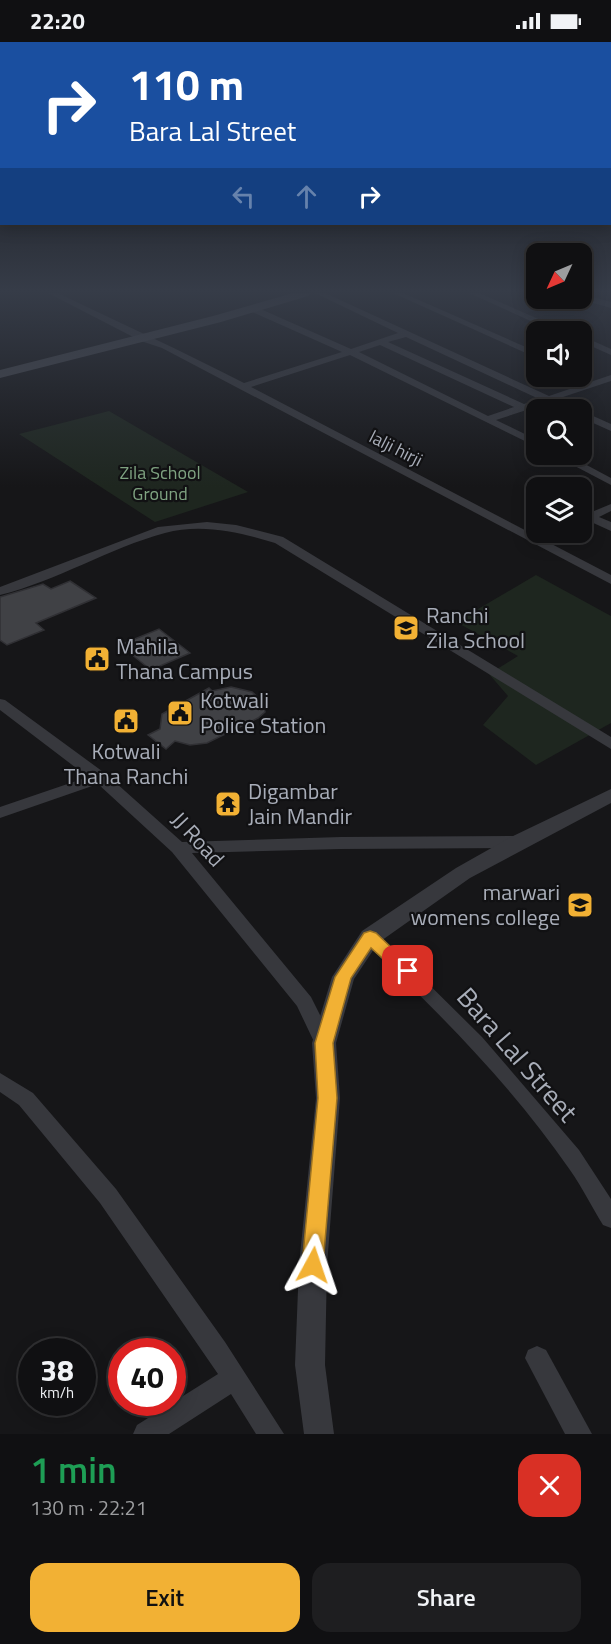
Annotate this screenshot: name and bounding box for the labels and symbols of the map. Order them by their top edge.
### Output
north arrow [526,243,592,309]
street label: lalji hirji [365,423,427,473]
park label: Zila School Ground [119,459,201,507]
place label: Ranchi Zila School [426,598,525,657]
school or university icon: Ranchi Zila School [391,613,421,643]
place label: Mahila Thana Campus [116,629,253,688]
public building icon: Mahila Thana Campus [82,644,112,674]
place label: Kotwali Police Station [200,683,326,742]
public building icon: Kotwali Police Station [165,698,195,728]
public building icon: Kotwali Thana Ranchi [111,706,141,736]
place label: Kotwali Thana Ranchi [64,734,188,793]
place label: Digambar Jain Mandir [248,774,353,833]
temple icon: Digambar Jain Mandir [213,789,243,819]
street label: JJ Road [163,804,233,874]
place label: marwari womens college [411,875,560,934]
school or university icon: marwari womens college [565,890,595,920]
pin [382,945,433,996]
street label: Bara Lal Street [448,977,589,1131]
position arrow [281,1233,345,1297]
speed limit sign: 40 [108,1338,186,1416]

